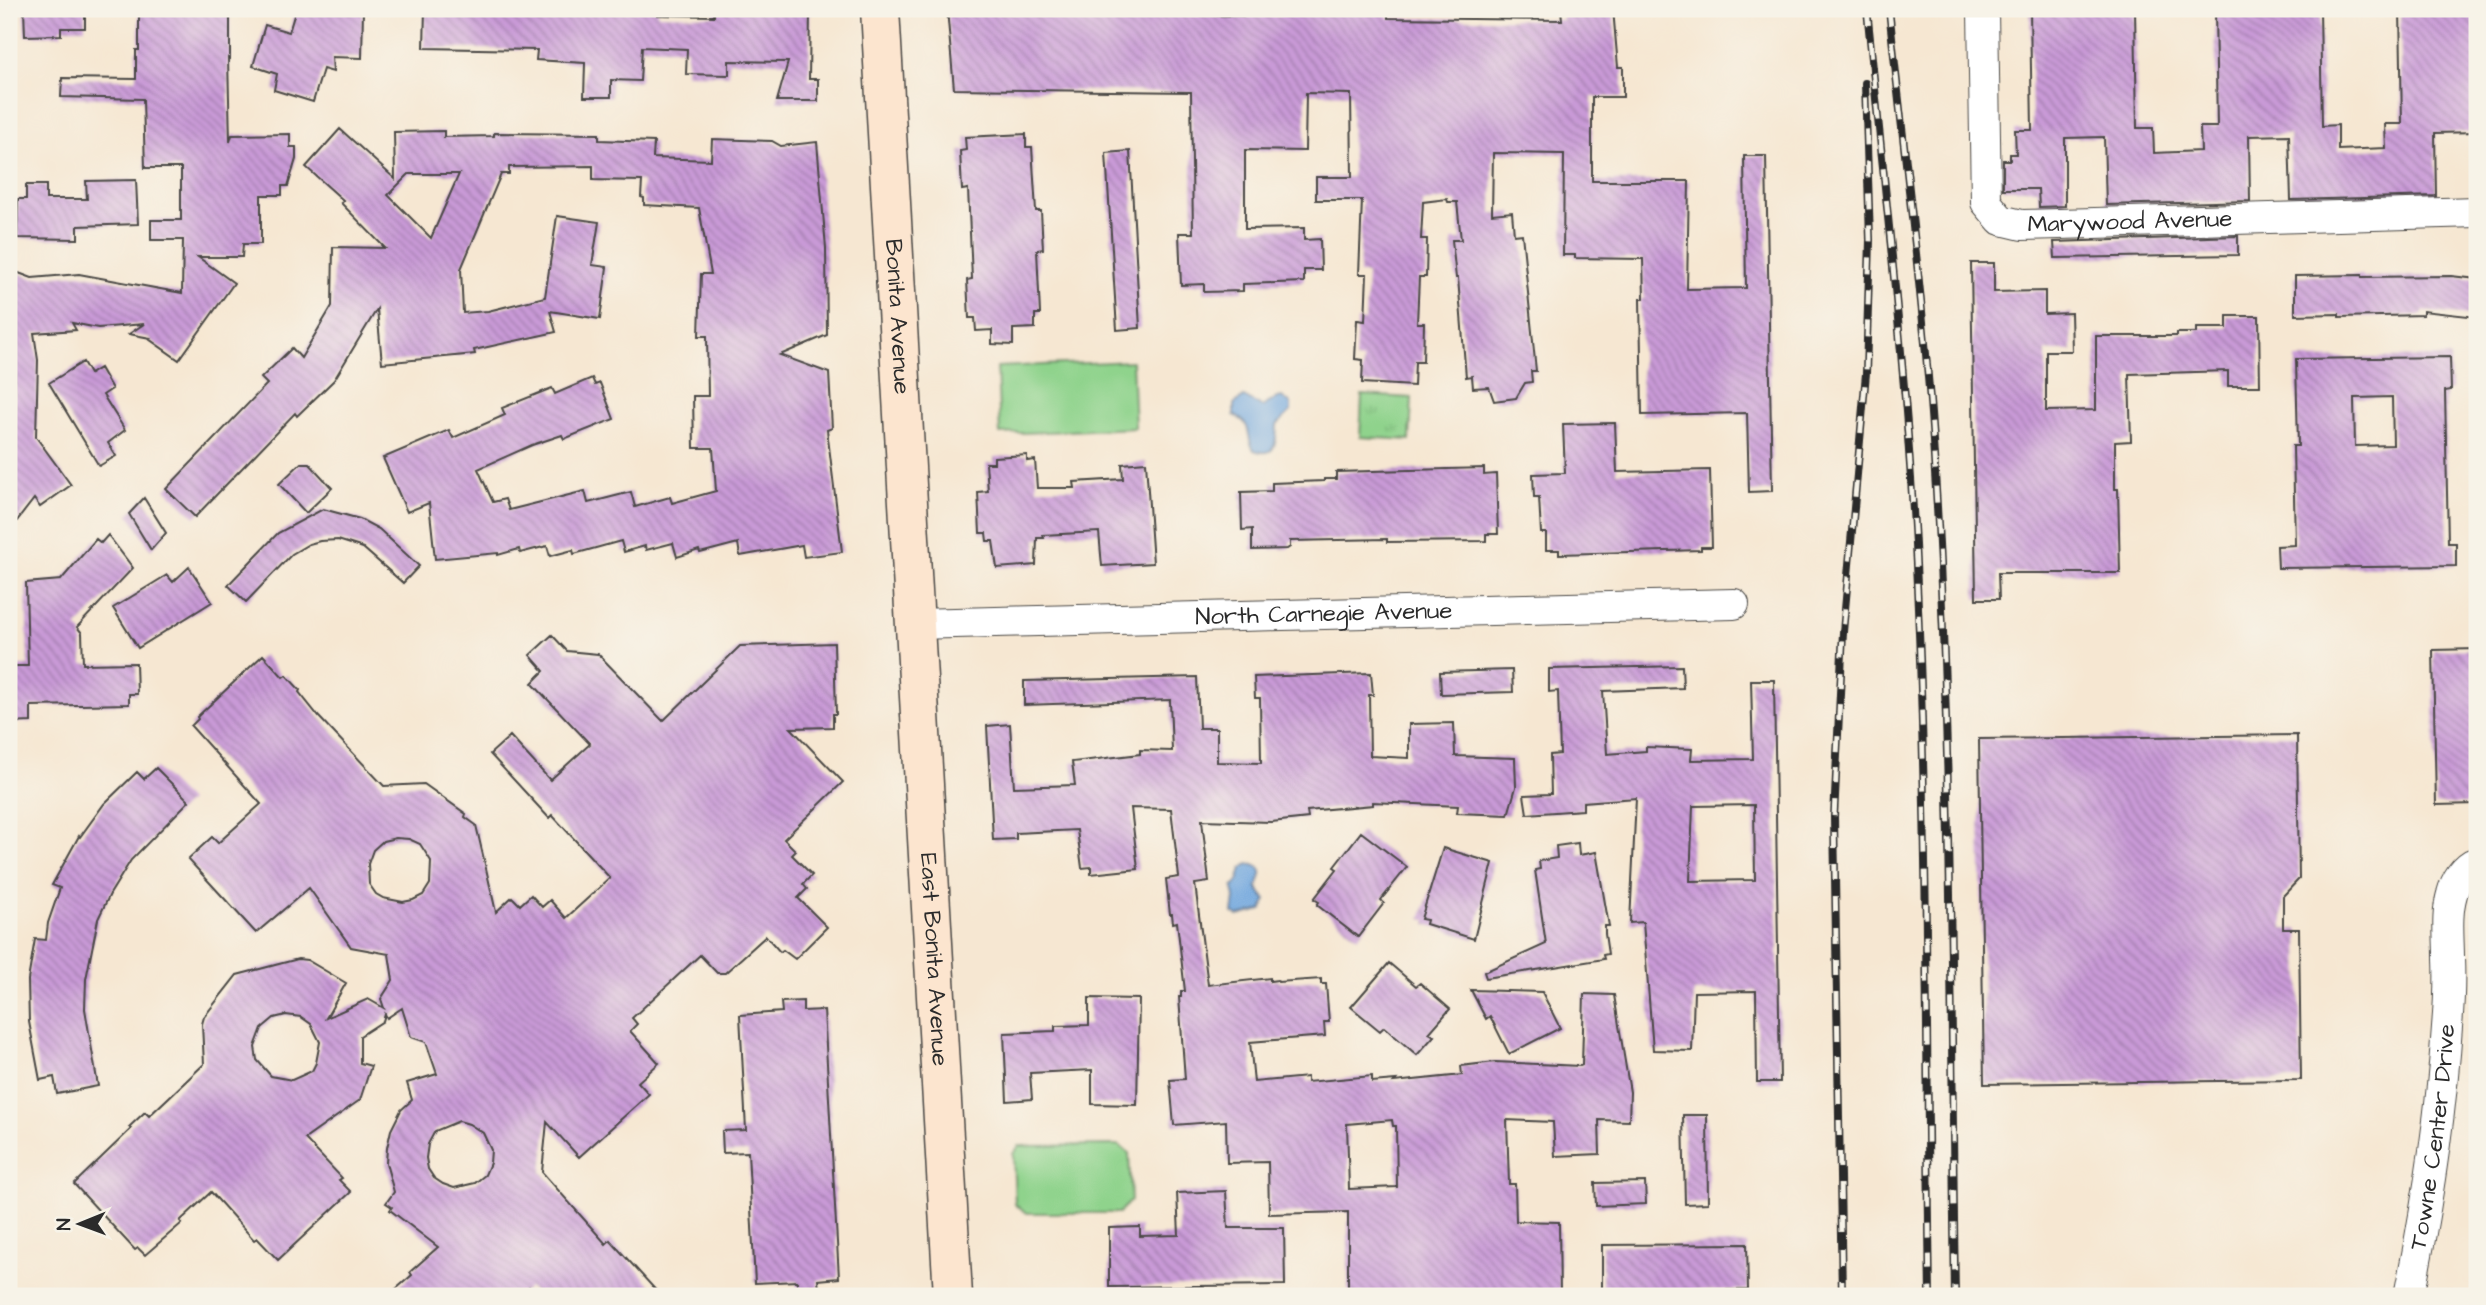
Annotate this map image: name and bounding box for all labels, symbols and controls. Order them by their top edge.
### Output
street label: Marywood Avenue [2027,202,2233,242]
street label: Bonita Avenue [876,238,919,395]
street label: North Carnegie Avenue [1195,594,1453,634]
street label: East Bonita Avenue [911,852,957,1067]
street label: Towne Center Drive [2401,1023,2464,1253]
north arrow [46,1190,116,1260]
text: N [51,1218,78,1230]

